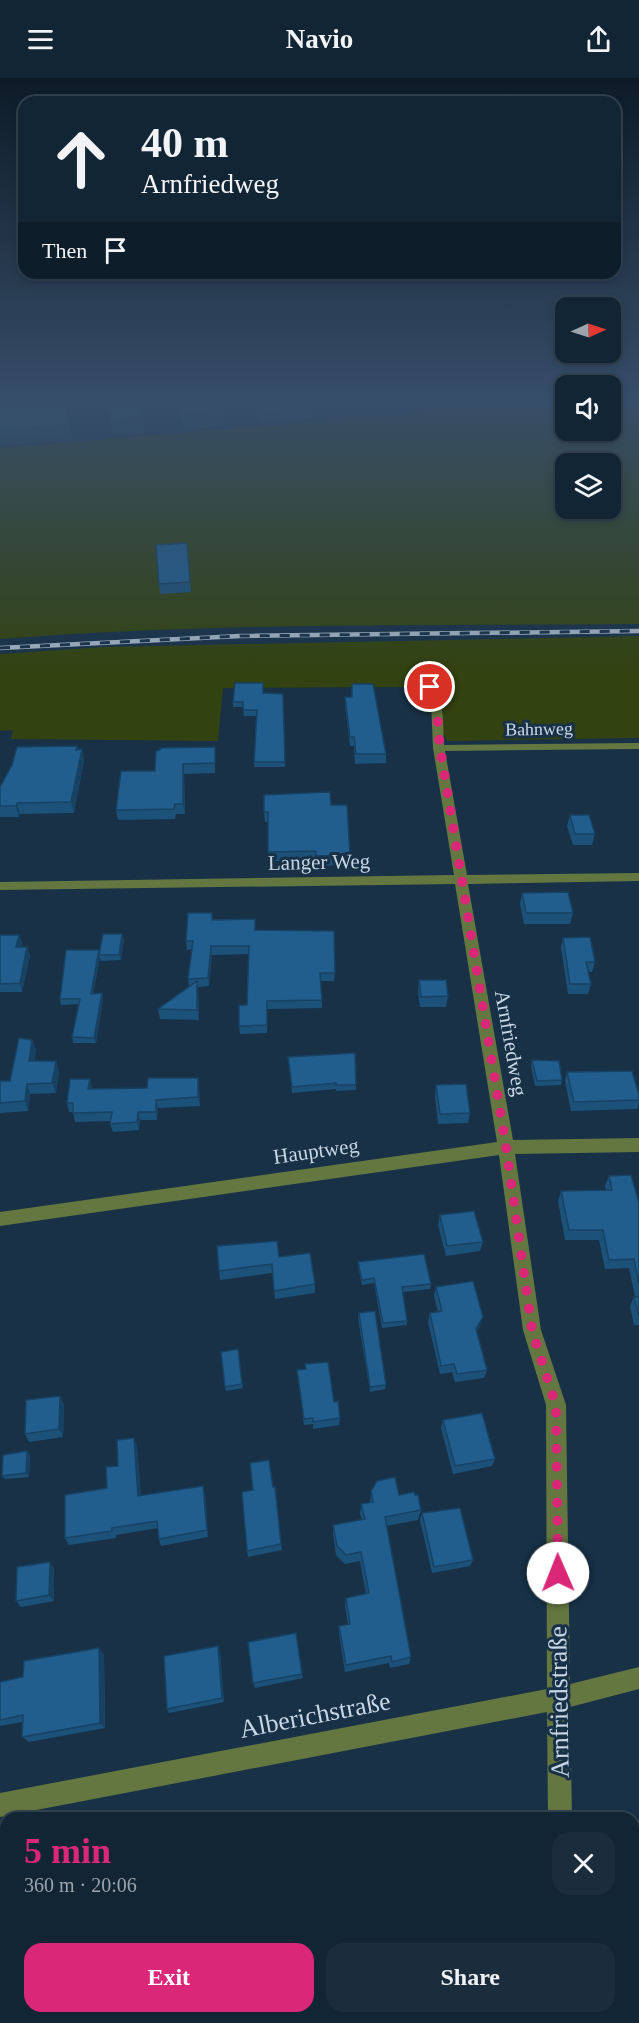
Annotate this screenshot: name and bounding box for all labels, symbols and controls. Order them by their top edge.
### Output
icon: menu [24,23,57,56]
icon: share [582,23,615,56]
text: Navio [286,24,353,54]
icon: ahead [42,120,120,198]
text: 40 m [141,120,229,166]
text: Arnfriedweg [141,169,279,199]
icon: arrive [99,234,132,267]
text: Then [42,238,87,263]
north arrow [555,297,621,363]
map controls [555,297,621,519]
button: sound [555,375,621,441]
button: layers [555,453,621,519]
pin [404,661,455,712]
icon: arrive [413,670,446,703]
street label: Bahnweg [505,718,573,740]
street label: Langer Weg [268,849,371,875]
street label: Arnfriedweg [490,988,532,1098]
street label: Hauptweg [272,1133,361,1169]
position arrow [526,1541,590,1605]
street label: Arnfriedstraße [543,1626,575,1778]
street label: Alberichstraße [237,1686,393,1744]
text: 5 min [24,1831,111,1871]
button: close [552,1832,615,1895]
text: 360 m · 20:06 [24,1874,137,1896]
button: Exit [24,1943,314,2012]
button: Share [326,1943,615,2012]

